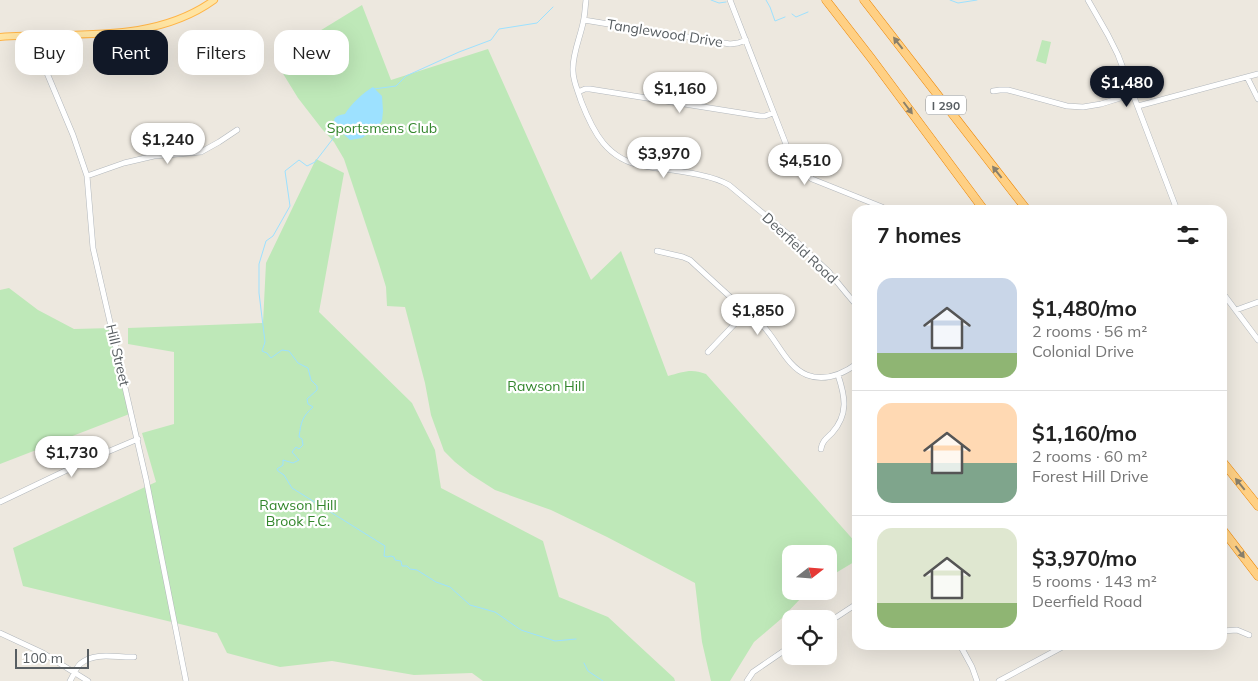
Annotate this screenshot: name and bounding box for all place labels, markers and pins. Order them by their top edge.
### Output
pin: $1,480 [1086,66,1168,108]
pin: $1,160 [639,72,721,114]
pin: $1,240 [127,122,209,165]
pin: $3,970 [623,136,705,179]
pin: $4,510 [764,144,846,186]
pin: $1,850 [717,294,799,336]
pin: $1,730 [31,436,113,478]

